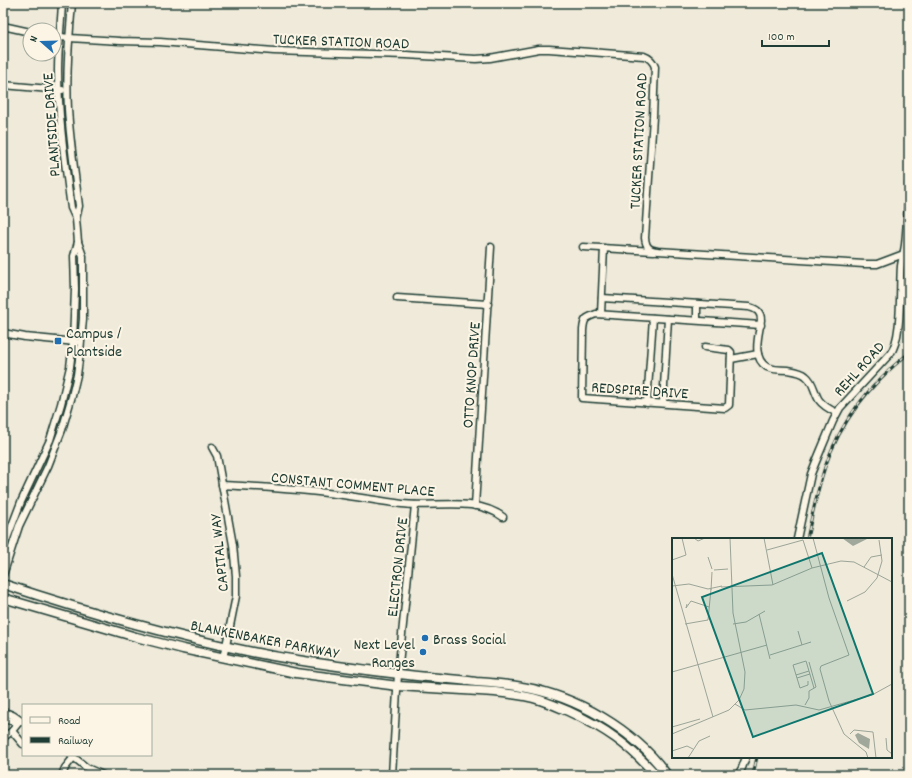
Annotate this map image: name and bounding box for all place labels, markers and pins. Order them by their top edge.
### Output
place label: Campus / Plantside [66,323,122,364]
marker: Campus / Plantside [53,336,63,346]
place label: Brass Social [433,629,506,652]
marker: Brass Social [420,633,430,643]
place label: Next Level Ranges [353,634,415,675]
marker: Next Level Ranges [418,647,428,657]

